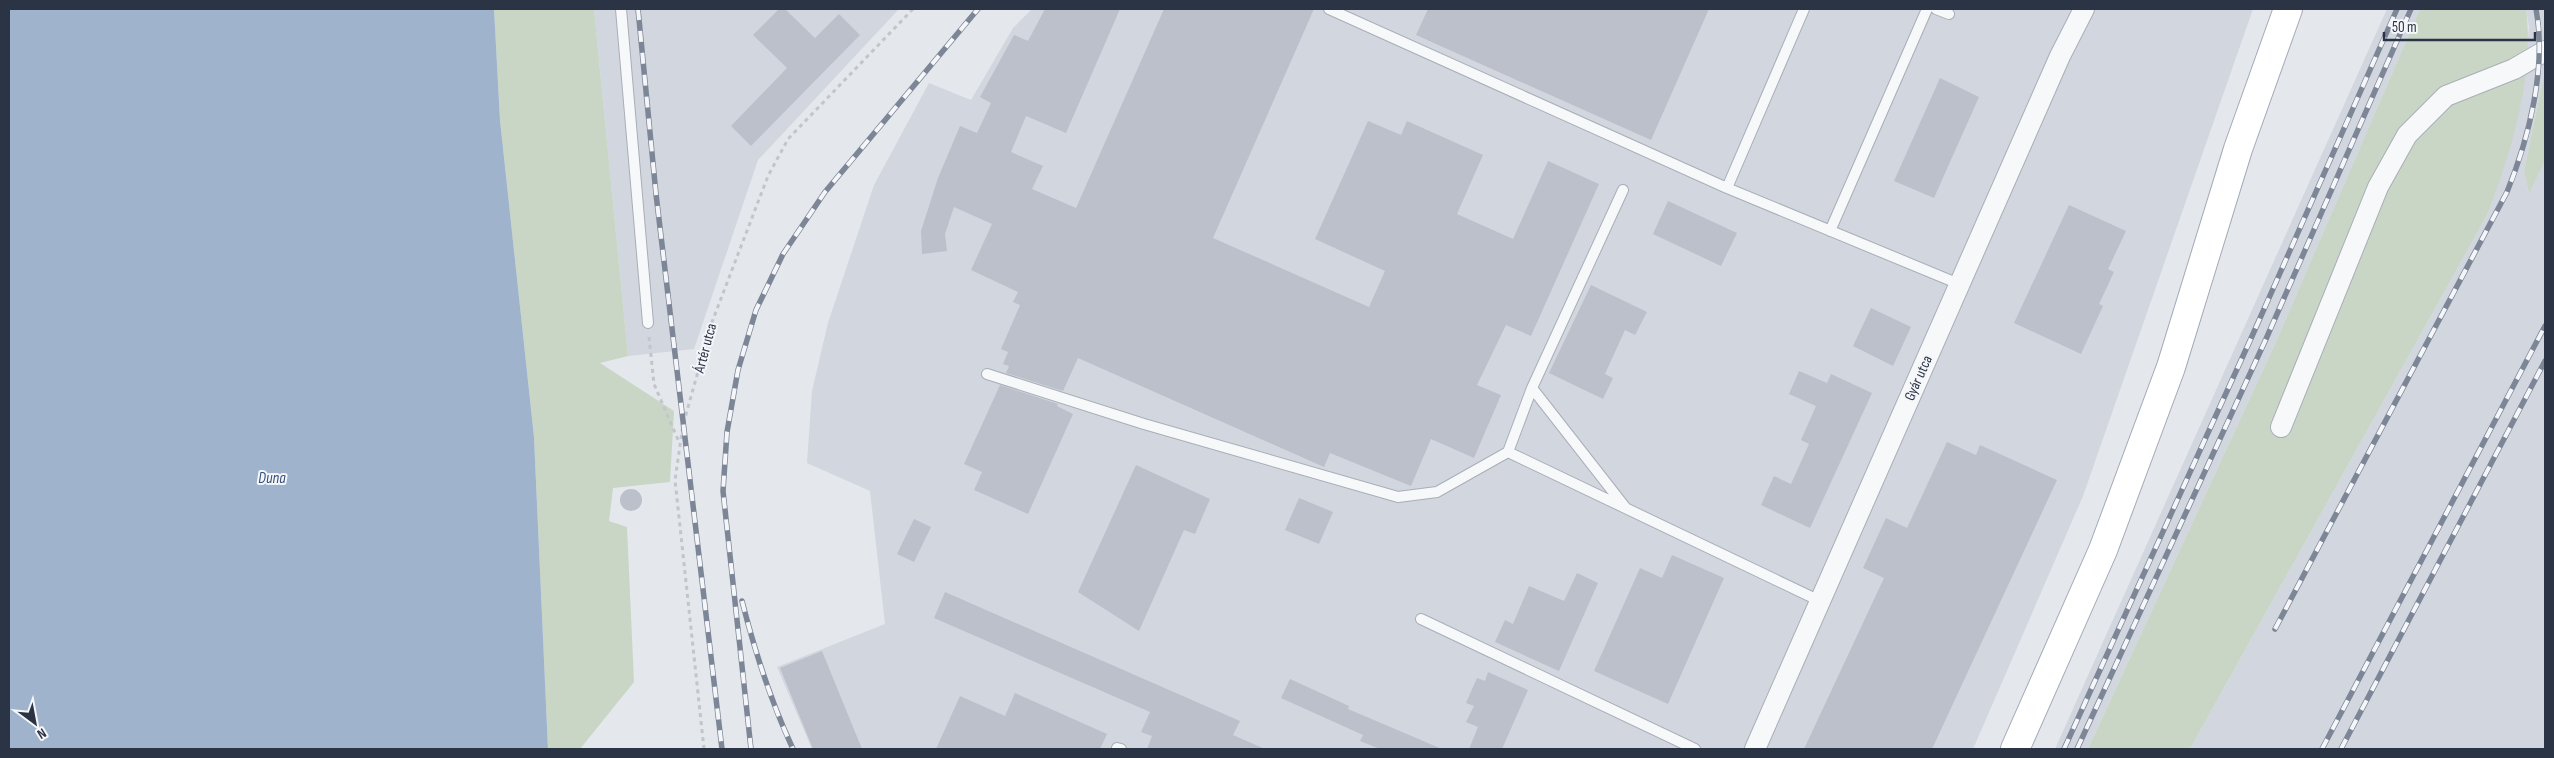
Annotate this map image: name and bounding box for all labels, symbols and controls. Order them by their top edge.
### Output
scale bar [2384,10,2535,42]
text: 50 m [2392,18,2417,37]
street label: Ártér utca [689,321,721,376]
street label: Gyár utca [1900,352,1937,404]
water label: Duna [258,469,286,488]
north arrow [10,698,60,748]
text: N [34,724,49,743]

